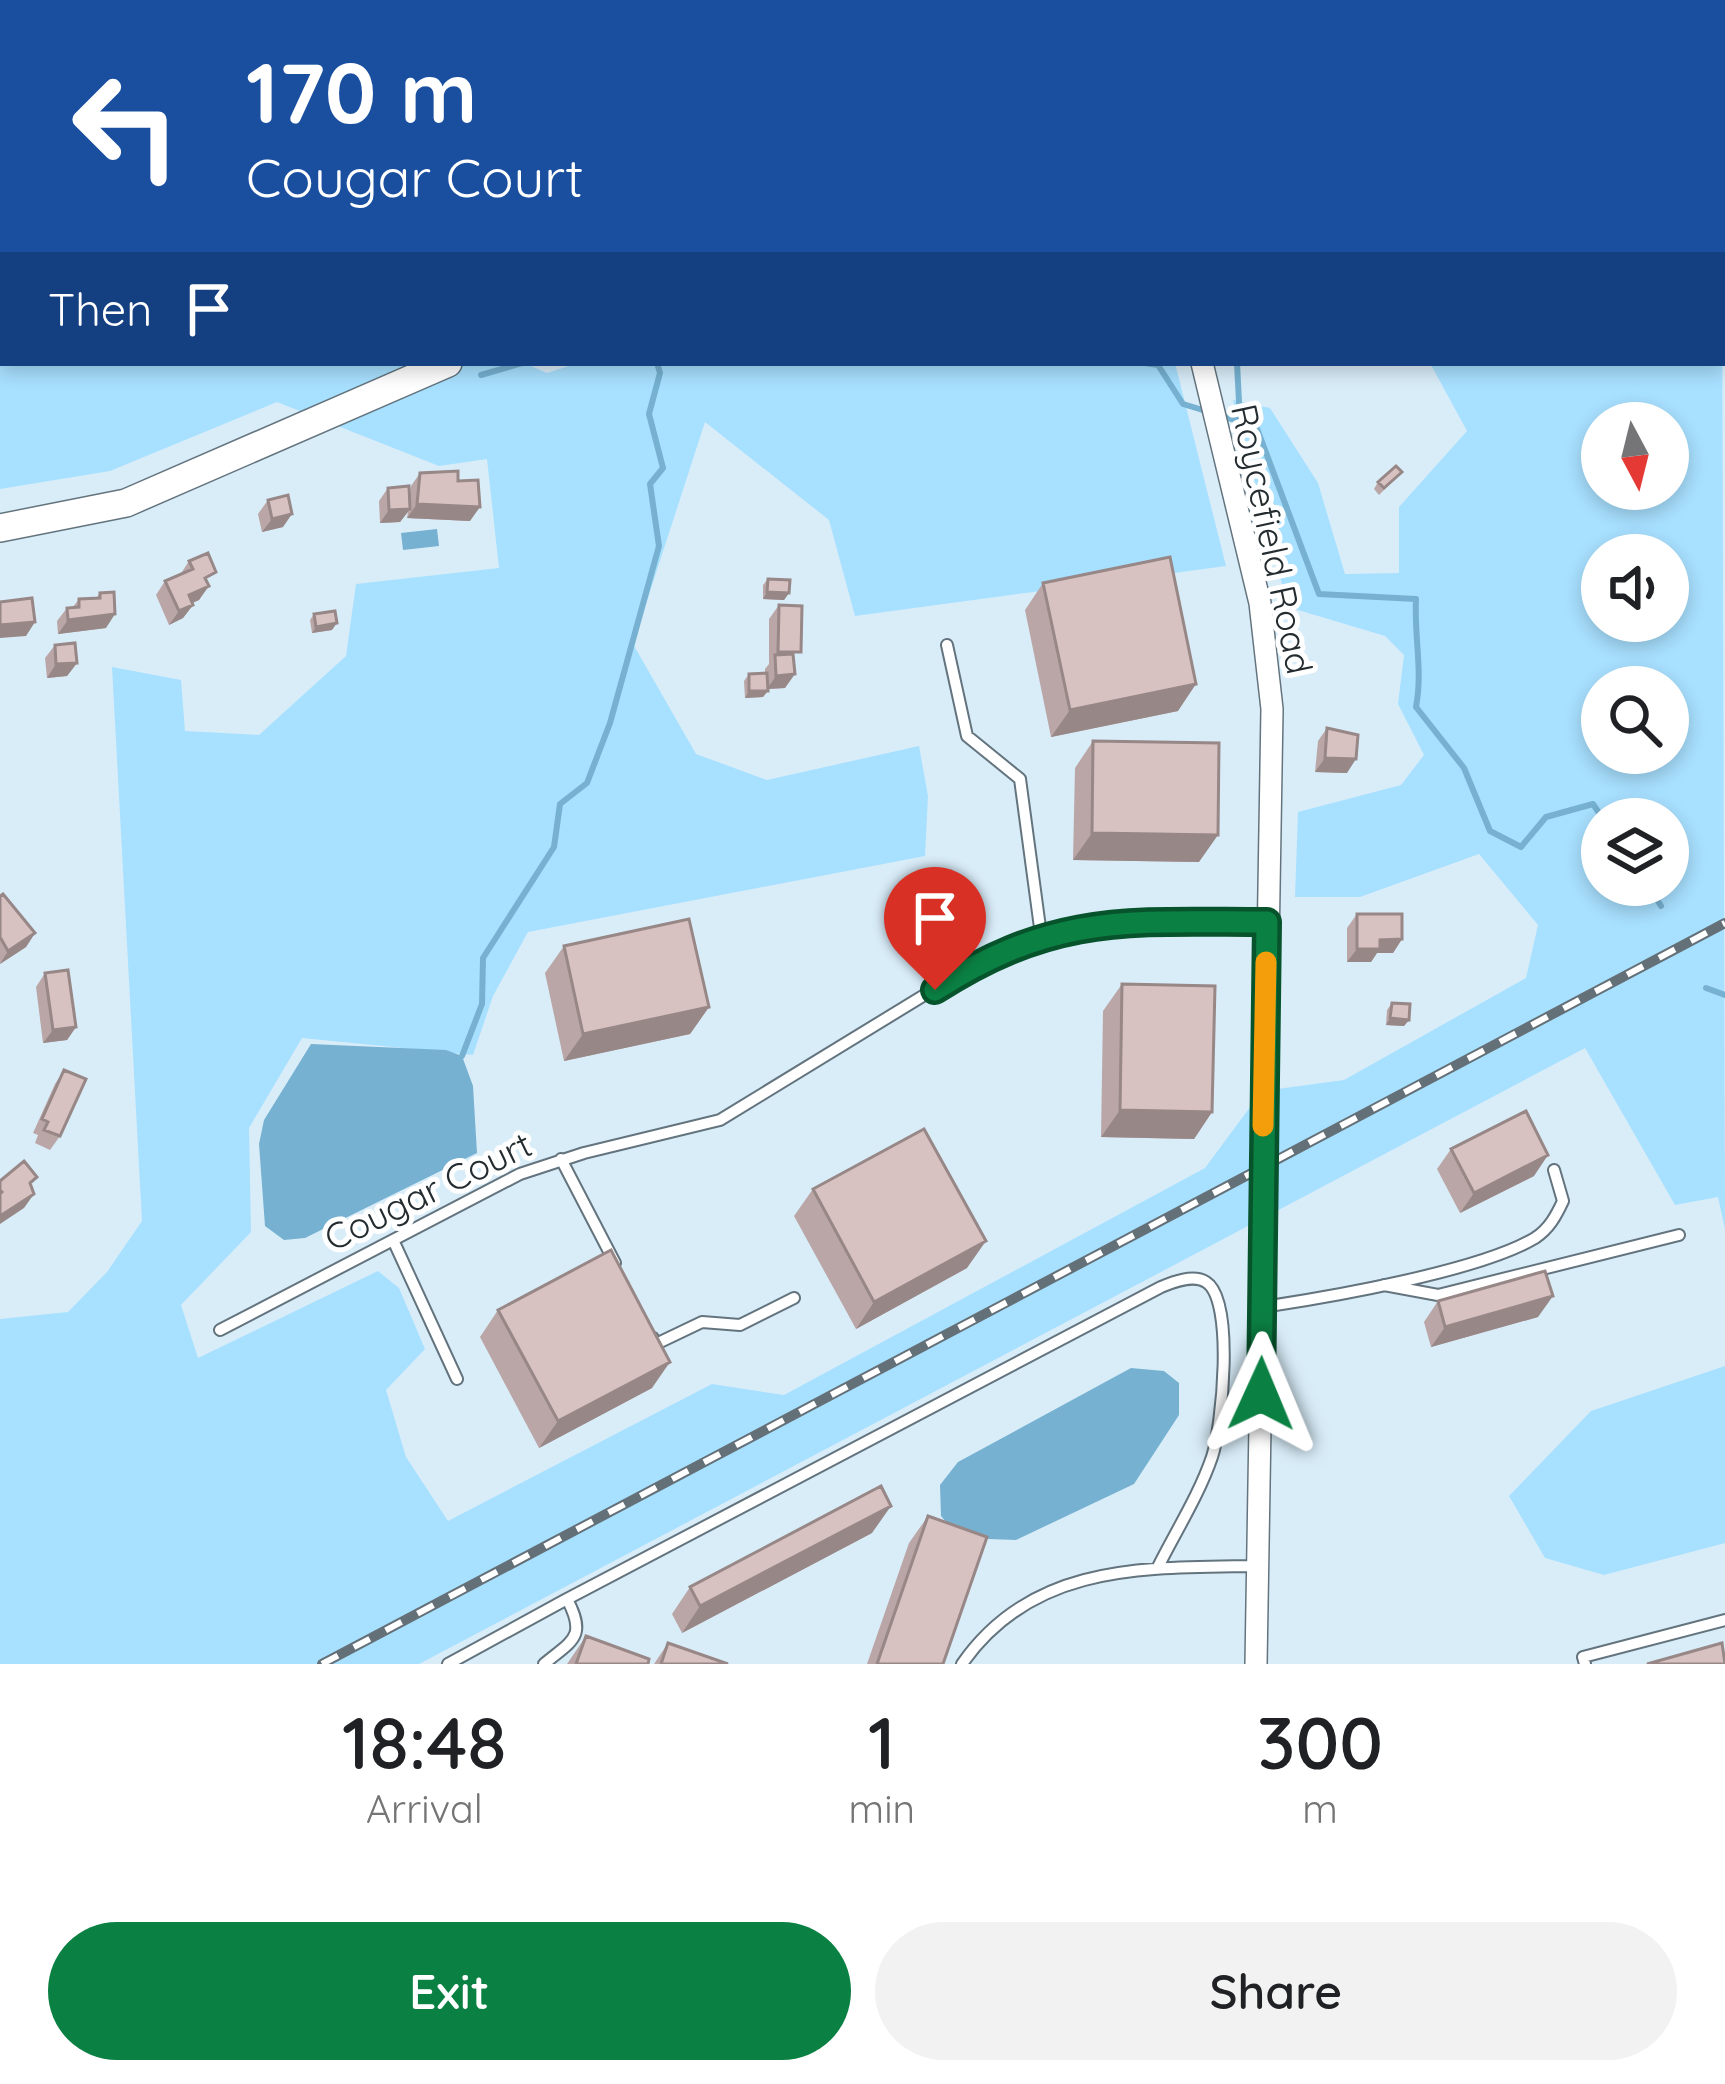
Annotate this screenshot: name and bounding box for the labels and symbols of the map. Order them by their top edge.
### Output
street label: Roycefield Road [1222,400,1323,678]
north arrow [1581,402,1689,510]
pin [884,867,986,990]
street label: Cougar Court [317,1121,539,1260]
position arrow [1198,1331,1324,1457]

